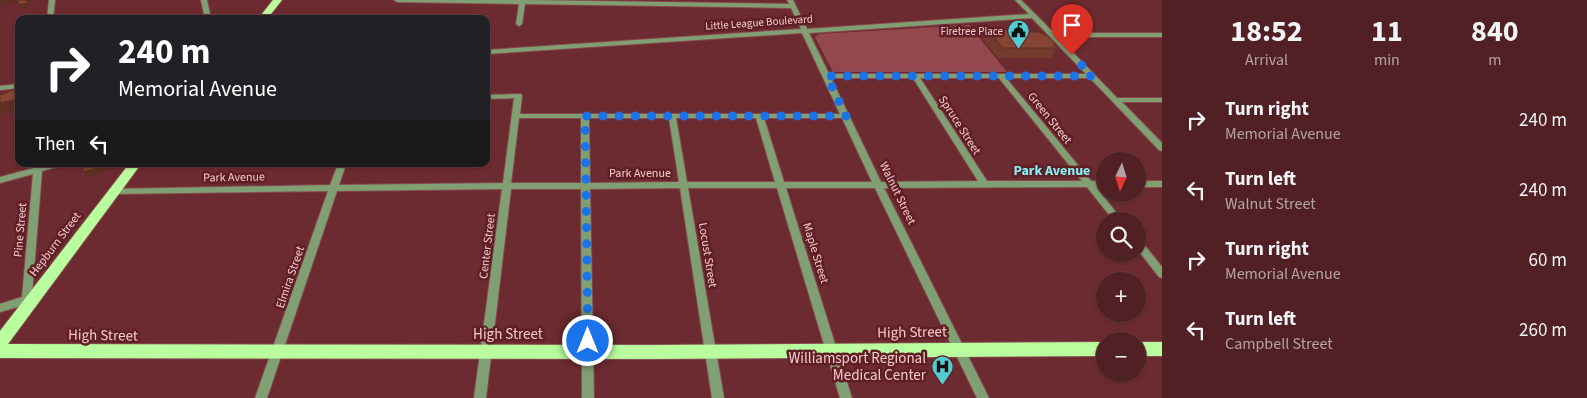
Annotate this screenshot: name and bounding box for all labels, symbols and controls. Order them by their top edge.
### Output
pin [1051,4,1093,55]
text: 18:52 [1230,10,1303,53]
text: 11 [1371,10,1403,53]
text: 840 [1471,10,1519,53]
street label: Little League Boulevard [705,11,813,34]
icon: arrive [1058,11,1086,39]
public building icon: Firetree Place [1007,19,1031,50]
place label: Firetree Place [940,24,1004,39]
text: 240 m [118,27,210,77]
icon: right [35,35,100,100]
text: Arrival [1245,49,1288,71]
text: min [1374,49,1400,71]
text: m [1488,49,1501,71]
text: Memorial Avenue [118,73,277,105]
street label: Green Street [1023,89,1076,148]
street label: Spruce Street [934,92,985,158]
text: Turn right [1225,96,1309,123]
icon: right [1182,106,1210,134]
text: 240 m [1519,107,1567,134]
text: Memorial Avenue [1225,123,1341,145]
icon: left [85,130,113,158]
text: Then [35,131,75,158]
north arrow [1096,152,1146,202]
map controls [1096,152,1146,382]
street label: Walnut Street [875,159,920,227]
district label: Park Avenue [1014,161,1090,181]
street label: Park Avenue [609,165,671,182]
text: Turn left [1225,166,1296,193]
street label: Park Avenue [203,168,265,187]
icon: left [1182,176,1210,204]
text: 240 m [1519,177,1567,204]
text: Walnut Street [1225,193,1316,215]
street label: Pine Street [10,202,31,258]
street label: Hepburn Street [26,209,85,280]
street label: Center Street [475,212,500,280]
button: search [1096,212,1146,262]
street label: Locust Street [694,221,721,289]
street label: Maple Street [798,221,833,286]
text: Turn right [1225,236,1309,263]
street label: Elmira Street [272,244,309,311]
icon: right [1182,246,1210,274]
text: 60 m [1529,247,1567,274]
text: Memorial Avenue [1225,263,1341,285]
button: + [1096,272,1146,322]
text: Turn left [1225,306,1296,333]
position arrow [561,314,613,366]
icon: left [1182,316,1210,344]
text: 260 m [1519,317,1567,344]
street label: High Street [877,321,947,344]
street label: High Street [68,324,138,347]
street label: High Street [473,324,543,345]
button: − [1096,332,1146,382]
text: Campbell Street [1225,333,1333,355]
place label: Williamsport Regional Medical Center [789,348,927,386]
hospital icon: Williamsport Regional Medical Center [930,355,954,386]

